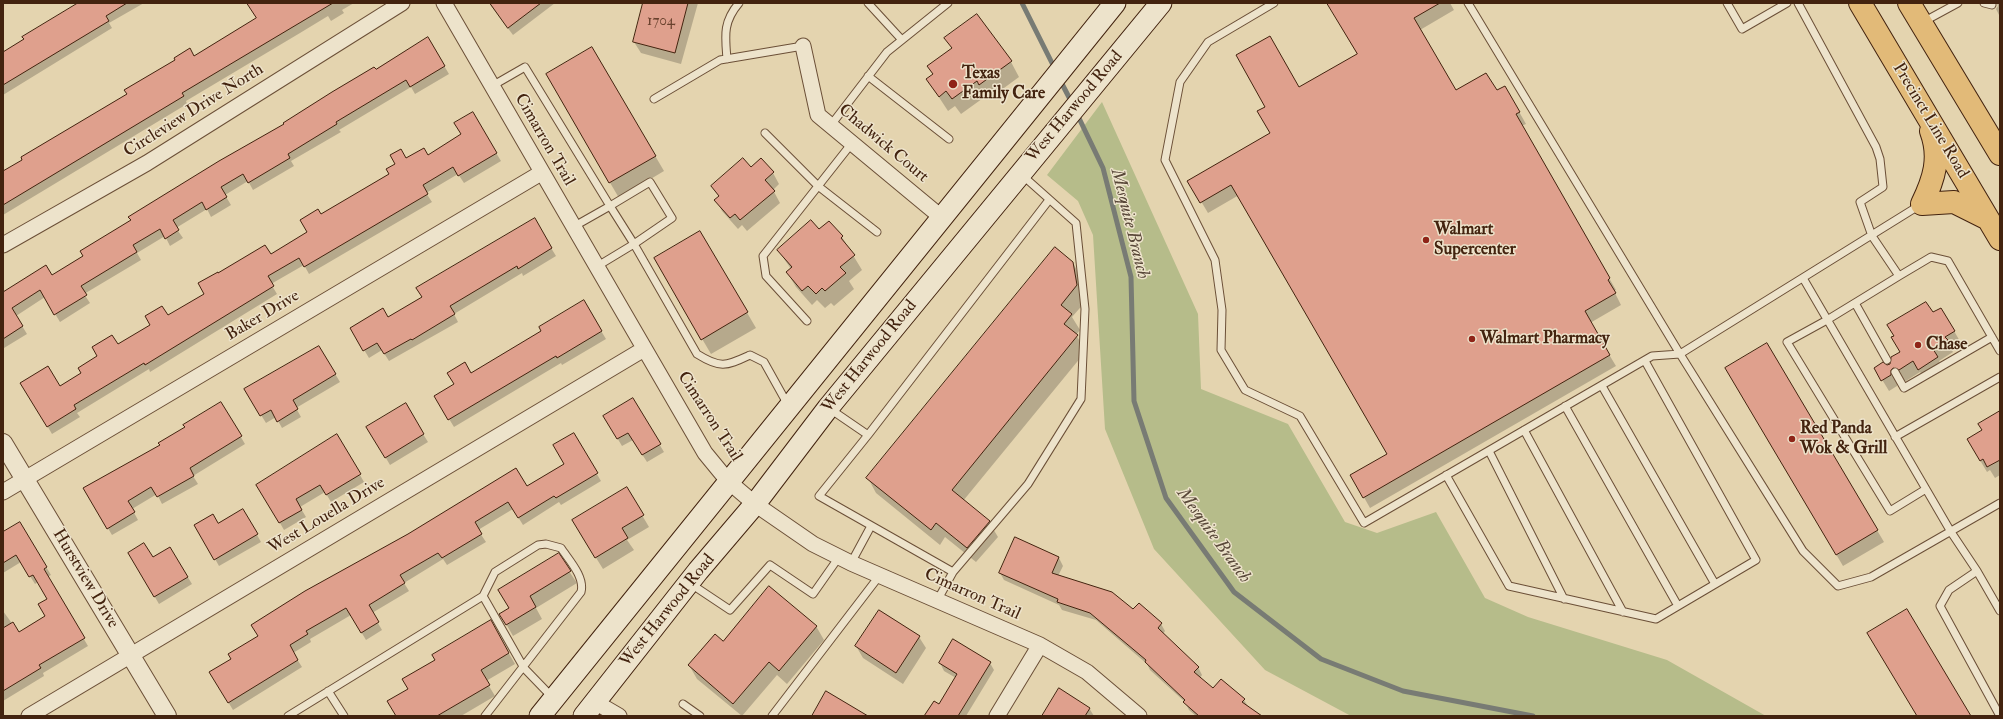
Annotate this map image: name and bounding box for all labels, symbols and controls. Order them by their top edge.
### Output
house number: 1704 [647,13,675,31]
street label: West Harwood Road [1022,47,1128,167]
street label: Circleview Drive North [121,60,267,162]
street label: Precinct Line Road [1888,60,1972,182]
place label: Texas Family Care [962,64,1045,104]
marker: Texas Family Care [947,78,959,90]
street label: Cimarron Trail [509,90,579,190]
street label: Chadwick Court [834,100,932,188]
water label: Mesquite Branch [1105,167,1153,281]
place label: Walmart Supercenter [1434,220,1516,260]
marker: Walmart Supercenter [1421,235,1431,245]
street label: Baker Drive [223,286,303,346]
street label: West Harwood Road [818,296,922,418]
place label: Walmart Pharmacy [1480,329,1609,349]
marker: Walmart Pharmacy [1467,334,1477,344]
place label: Chase [1926,335,1967,355]
marker: Chase [1913,340,1923,350]
street label: Cimarron Trail [672,368,746,466]
place label: Red Panda Wok & Grill [1800,419,1887,459]
marker: Red Panda Wok & Grill [1787,434,1797,444]
street label: West Louella Drive [265,473,389,559]
water label: Mesquite Branch [1171,484,1255,588]
street label: Hurstview Drive [47,526,123,632]
street label: West Harwood Road [616,550,720,672]
street label: Cimarron Trail [921,565,1023,625]

